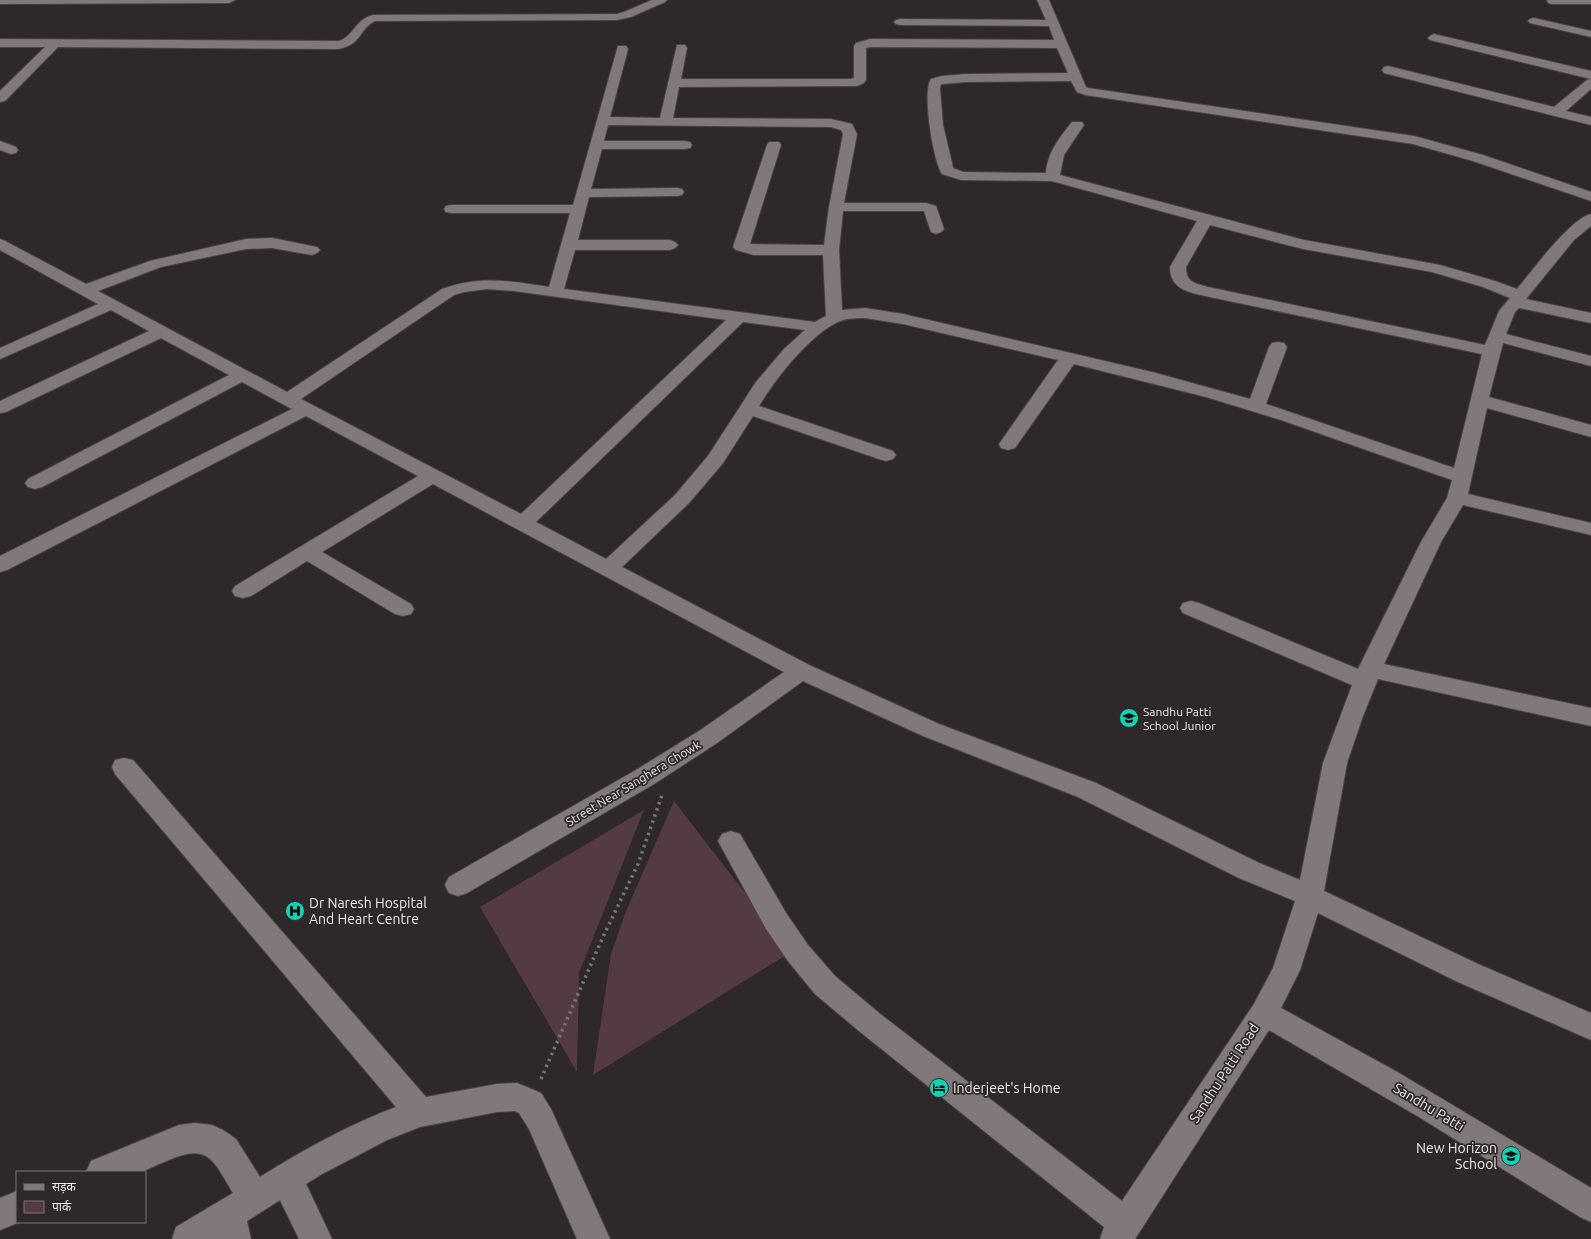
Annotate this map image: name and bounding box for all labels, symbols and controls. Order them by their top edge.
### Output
place label: Sandhu Patti School Junior [1143,705,1216,732]
school or university icon: Sandhu Patti School Junior [1118,707,1140,729]
street label: Street Near Sanghera Chowk [563,738,703,828]
place label: Dr Naresh Hospital And Heart Centre [309,895,427,927]
hospital icon: Dr Naresh Hospital And Heart Centre [284,900,306,922]
street label: Sandhu Patti Road [1186,1020,1262,1126]
hotel icon: Inderjeet's Home [928,1077,950,1099]
place label: Inderjeet's Home [953,1080,1061,1096]
street label: Sandhu Patti [1391,1080,1467,1134]
place label: New Horizon School [1416,1140,1497,1172]
school or university icon: New Horizon School [1500,1145,1522,1167]
legend [16,1171,146,1223]
text: सड़क [52,1180,77,1194]
text: पार्क [52,1200,72,1213]

